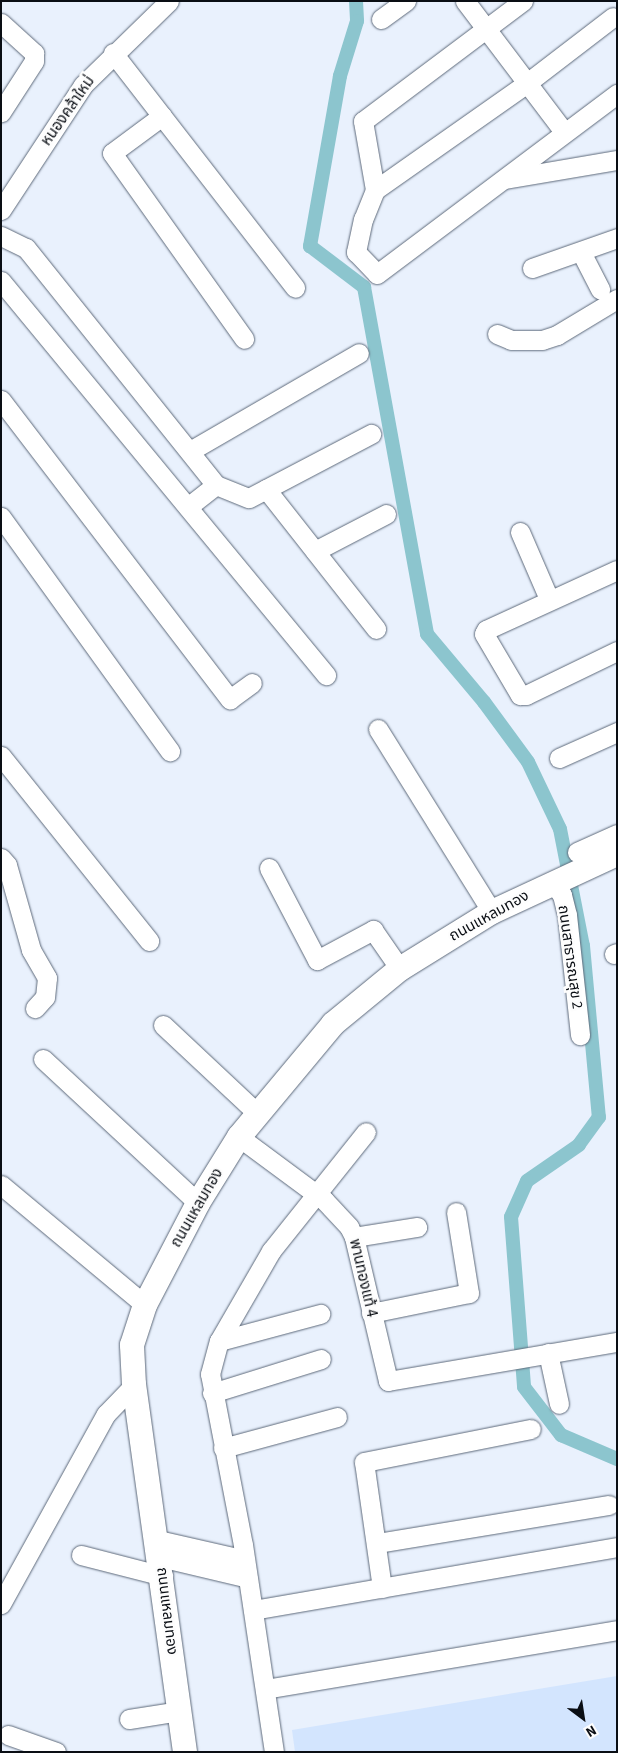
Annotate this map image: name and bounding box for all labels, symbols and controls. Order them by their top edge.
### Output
street label: หนองคล้าใหม่ [37,73,99,149]
street label: ถนนแหลมทอง [446,887,532,945]
street label: ถนนสาธารณสุข 2 [554,904,586,1010]
street label: ถนนแหลมทอง [167,1165,227,1251]
street label: พานทองแท้ 4 [345,1237,381,1319]
street label: ถนนแหลมทอง [153,1566,181,1656]
north arrow [558,1693,608,1743]
text: N [582,1720,600,1742]

